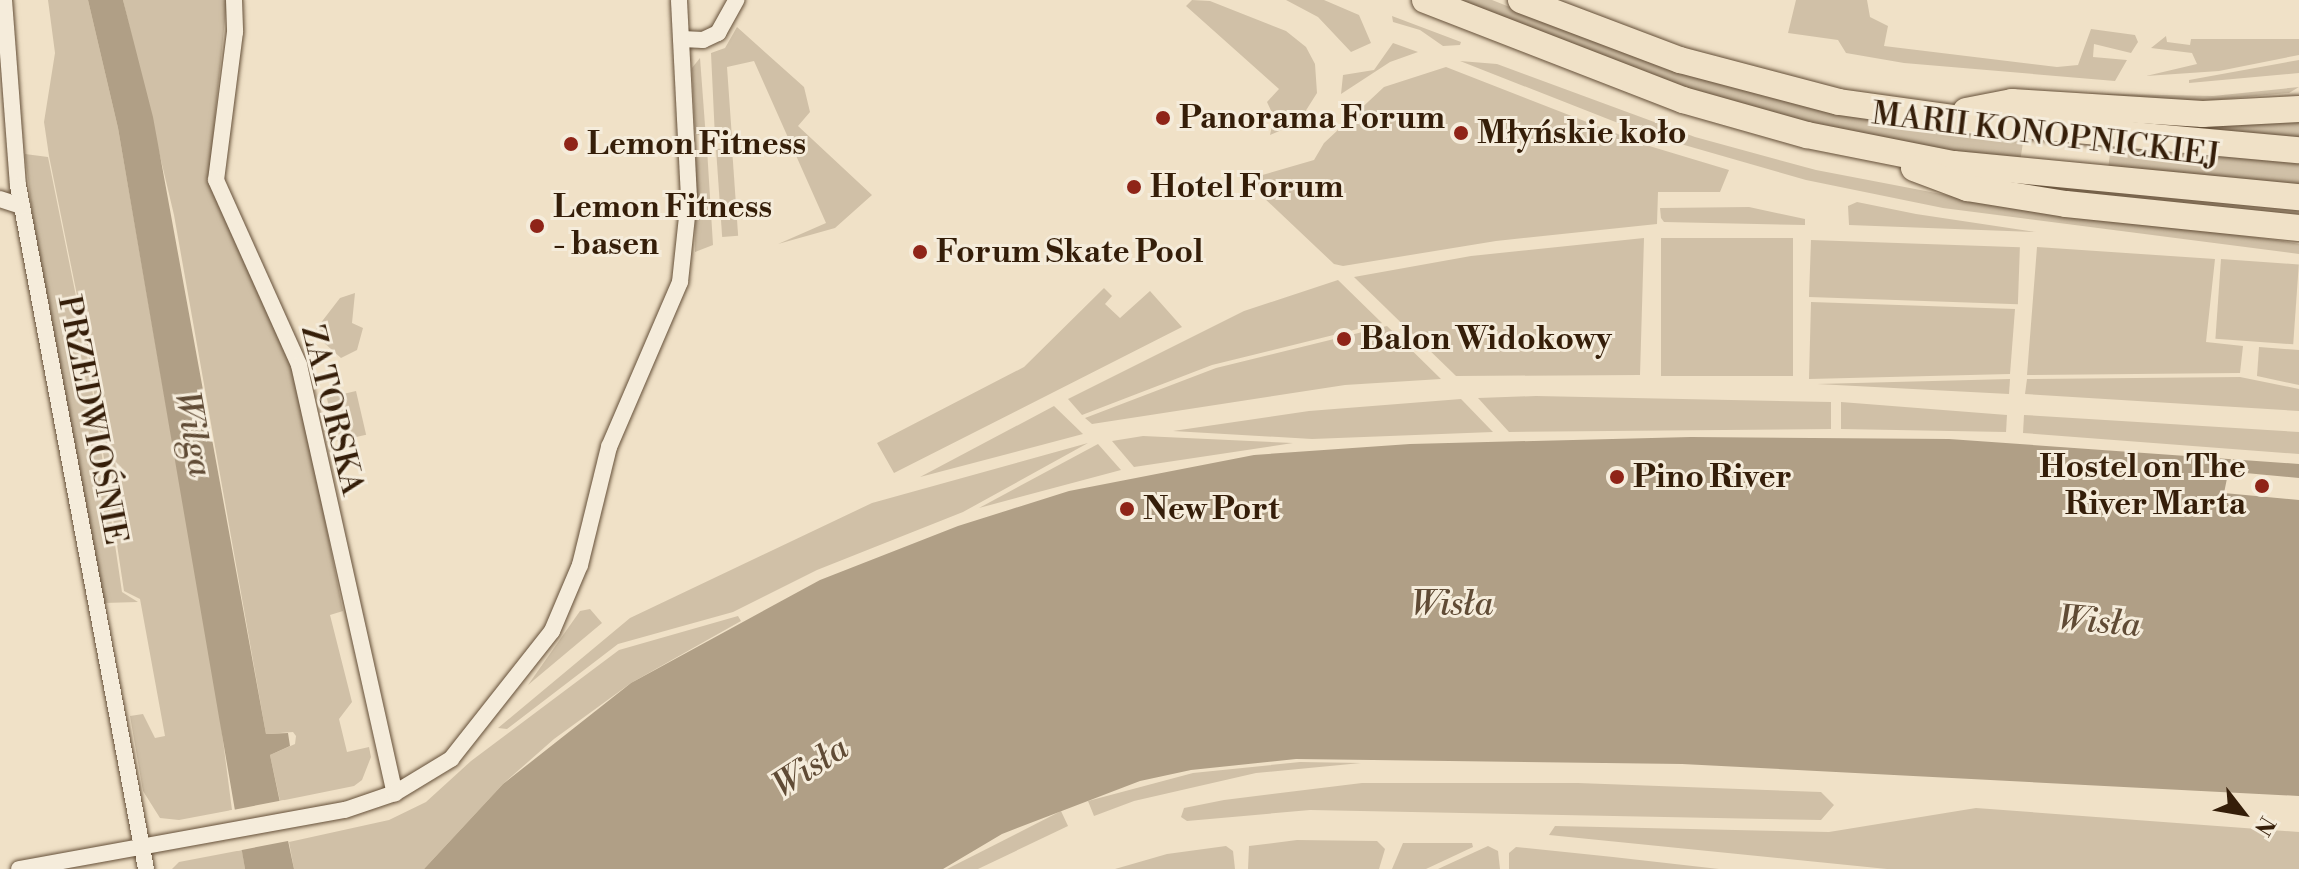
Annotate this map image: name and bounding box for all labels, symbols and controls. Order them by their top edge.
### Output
street label: MARII KONOPNICKIEJ [1870,95,2222,175]
place label: Panorama Forum [1179,99,1445,137]
marker: Panorama Forum [1154,109,1172,127]
place label: Młyńskie koło [1477,114,1687,152]
marker: Młyńskie koło [1452,124,1470,142]
place label: Lemon Fitness [587,125,806,163]
marker: Lemon Fitness [562,135,580,153]
place label: Hotel Forum [1150,168,1344,206]
marker: Hotel Forum [1125,178,1143,196]
place label: Lemon Fitness - basen [553,189,772,264]
marker: Lemon Fitness - basen [528,217,546,235]
place label: Forum Skate Pool [936,233,1204,271]
marker: Forum Skate Pool [911,243,929,261]
street label: PRZEDWIOŚNIE [49,292,135,548]
place label: Balon Widokowy [1360,320,1612,358]
street label: ZATORSKA [292,321,372,499]
marker: Balon Widokowy [1335,330,1353,348]
water label: Wilga [164,388,220,480]
place label: Hostel on The River Marta [2039,449,2246,524]
place label: Pino River [1633,458,1792,496]
marker: Pino River [1608,468,1626,486]
marker: Hostel on The River Marta [2253,477,2271,495]
place label: New Port [1143,490,1280,528]
marker: New Port [1118,500,1136,518]
water label: Wisła [1411,586,1493,626]
water label: Wisła [2056,599,2142,647]
water label: Wisła [765,728,857,808]
north arrow [2203,773,2283,853]
text: N [2248,811,2280,840]

